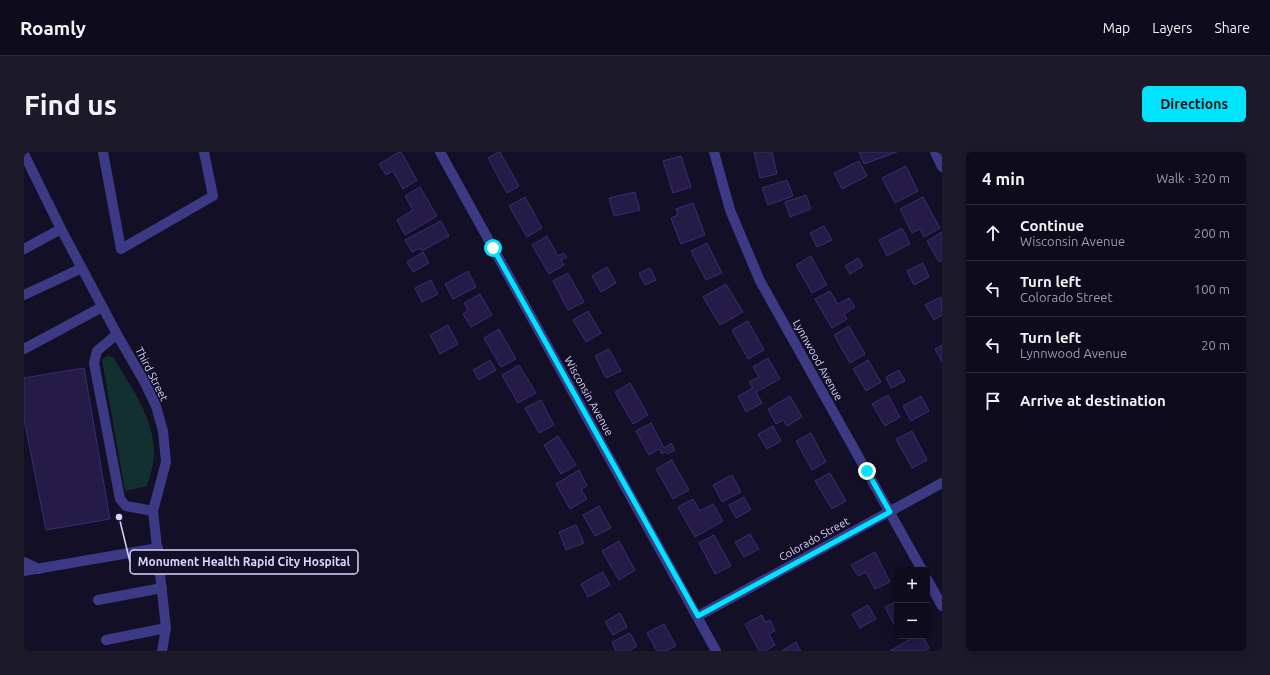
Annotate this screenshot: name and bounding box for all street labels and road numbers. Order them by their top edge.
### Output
street label: Lynnwood Avenue [791,317,845,403]
street label: Third Street [133,345,171,404]
street label: Wisconsin Avenue [562,354,616,438]
street label: Colorado Street [777,514,852,563]

